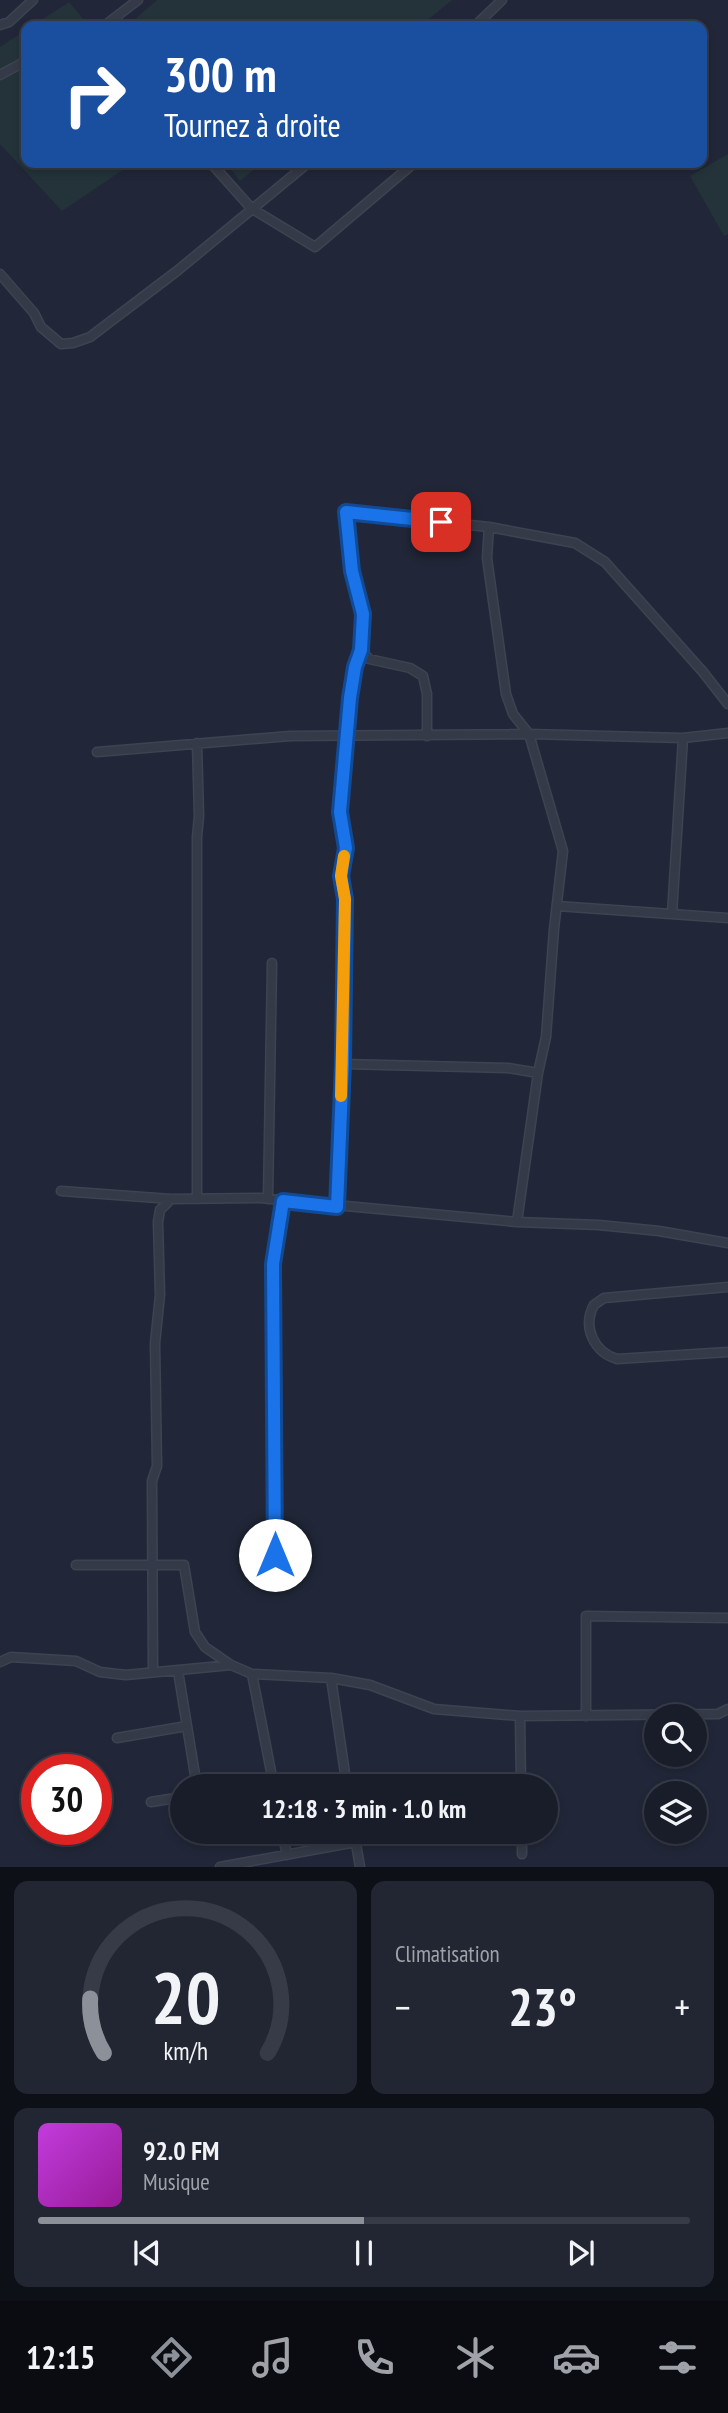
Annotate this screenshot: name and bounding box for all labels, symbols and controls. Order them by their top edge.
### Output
text: 300 m [164,42,277,106]
icon: right [49,49,140,140]
text: Tournez à droite [164,104,341,146]
pin [411,492,471,552]
icon: arrive [422,503,460,541]
position arrow [238,1518,312,1592]
map controls [644,1704,707,1844]
button: search [644,1704,707,1767]
speed limit sign: 30 [21,1754,112,1845]
button: layers [644,1781,707,1844]
text: 12:18 · 3 min · 1.0 km [262,1792,466,1825]
text: Climatisation [395,1939,500,1968]
text: 20 [151,1950,220,2044]
text: 23° [508,1973,577,2040]
text: − [395,1982,411,2031]
text: + [674,1982,690,2031]
text: km/h [163,2035,208,2067]
text: 92.0 FM [143,2134,219,2167]
text: Musique [143,2167,210,2196]
icon: previous [128,2234,166,2272]
icon: pause [345,2234,383,2272]
icon: next [562,2234,600,2272]
icon: directions [147,2333,196,2382]
icon: music [248,2333,297,2382]
icon: phone [350,2333,399,2382]
icon: climate [451,2333,500,2382]
icon: car [552,2333,601,2382]
icon: filters [653,2333,702,2382]
text: 12:15 [26,2336,95,2378]

